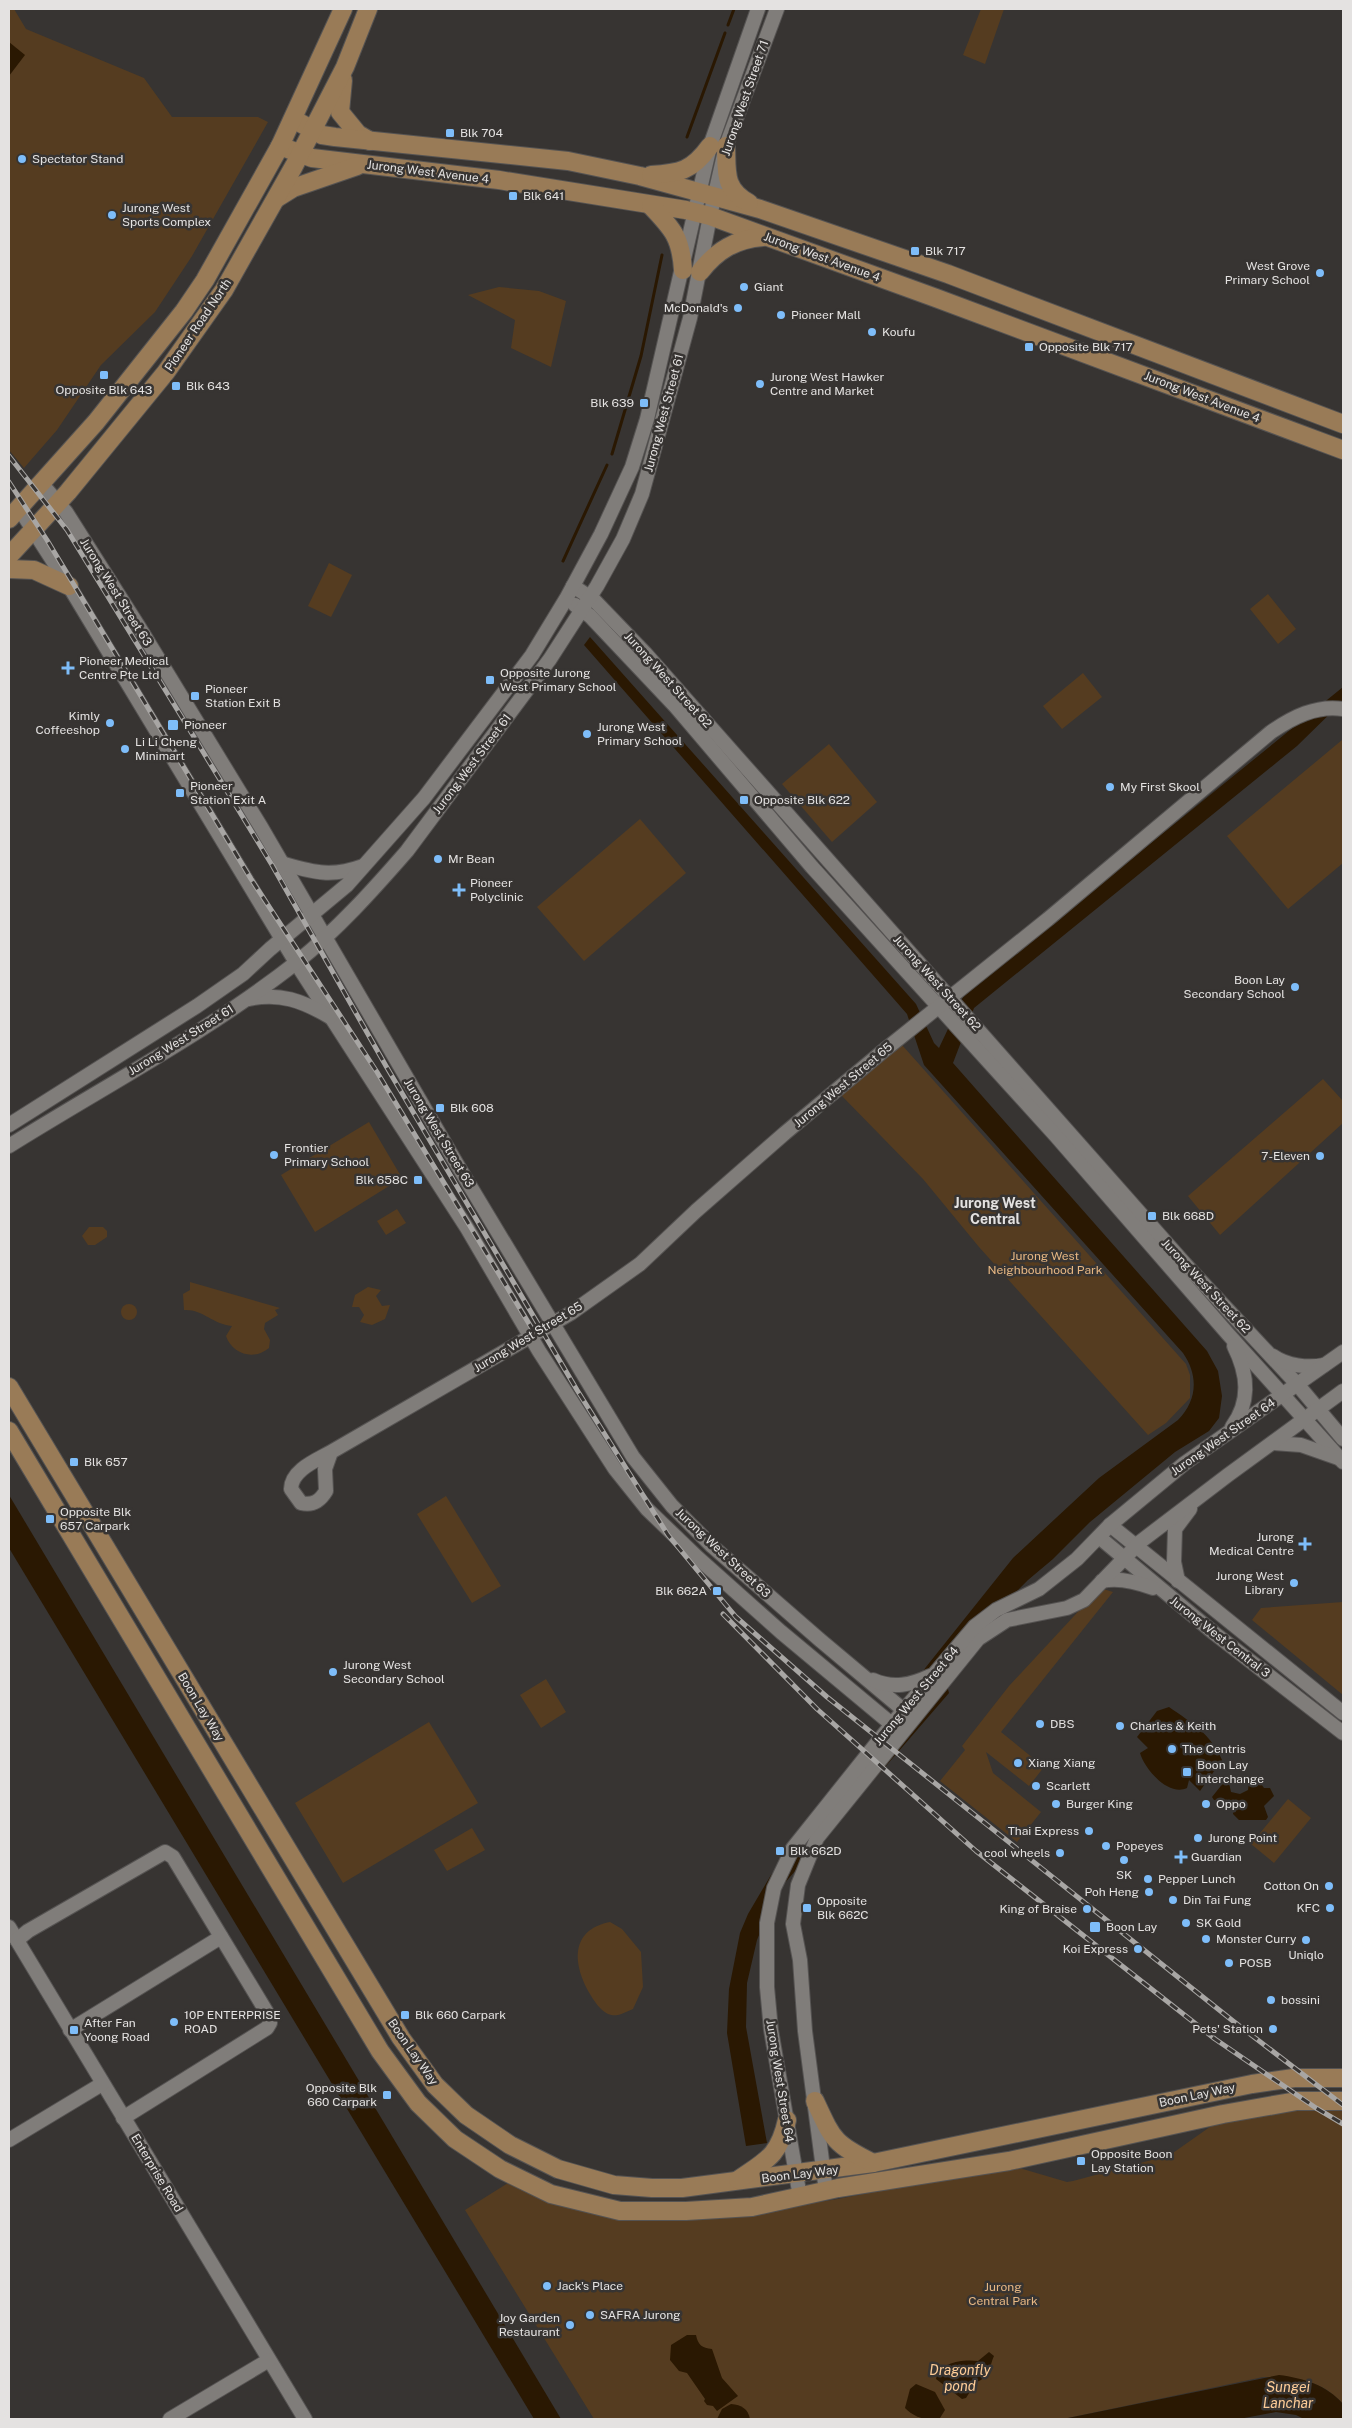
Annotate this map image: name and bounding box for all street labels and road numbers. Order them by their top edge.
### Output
street label: Jurong West Street 71 [719,38,771,158]
street label: Jurong West Avenue 4 [366,158,490,186]
street label: Jurong West Avenue 4 [762,229,883,285]
street label: Pioneer Road North [162,276,234,374]
street label: Jurong West Street 61 [641,352,687,474]
street label: Jurong West Avenue 4 [1142,368,1262,426]
street label: Jurong West Street 63 [77,536,155,648]
street label: Jurong West Street 62 [621,629,715,731]
street label: Jurong West Street 61 [430,711,514,817]
street label: Jurong West Street 62 [890,932,984,1034]
street label: Jurong West Street 61 [126,1002,236,1078]
street label: Jurong West Street 65 [791,1039,895,1130]
street label: Jurong West Street 63 [401,1076,477,1190]
street label: Jurong West Street 62 [1159,1236,1253,1336]
street label: Jurong West Street 65 [471,1299,585,1375]
street label: Jurong West Street 64 [1168,1395,1278,1478]
street label: Jurong West Street 63 [673,1506,773,1600]
street label: Jurong West Central 3 [1167,1594,1273,1680]
street label: Jurong West Street 64 [871,1644,962,1748]
street label: Boon Lay Way [175,1670,227,1744]
street label: Boon Lay Way [385,2016,441,2088]
street label: Jurong West Street 64 [763,2019,797,2144]
street label: Boon Lay Way [1158,2080,1237,2110]
street label: Enterprise Road [128,2131,186,2215]
street label: Boon Lay Way [761,2162,840,2186]

